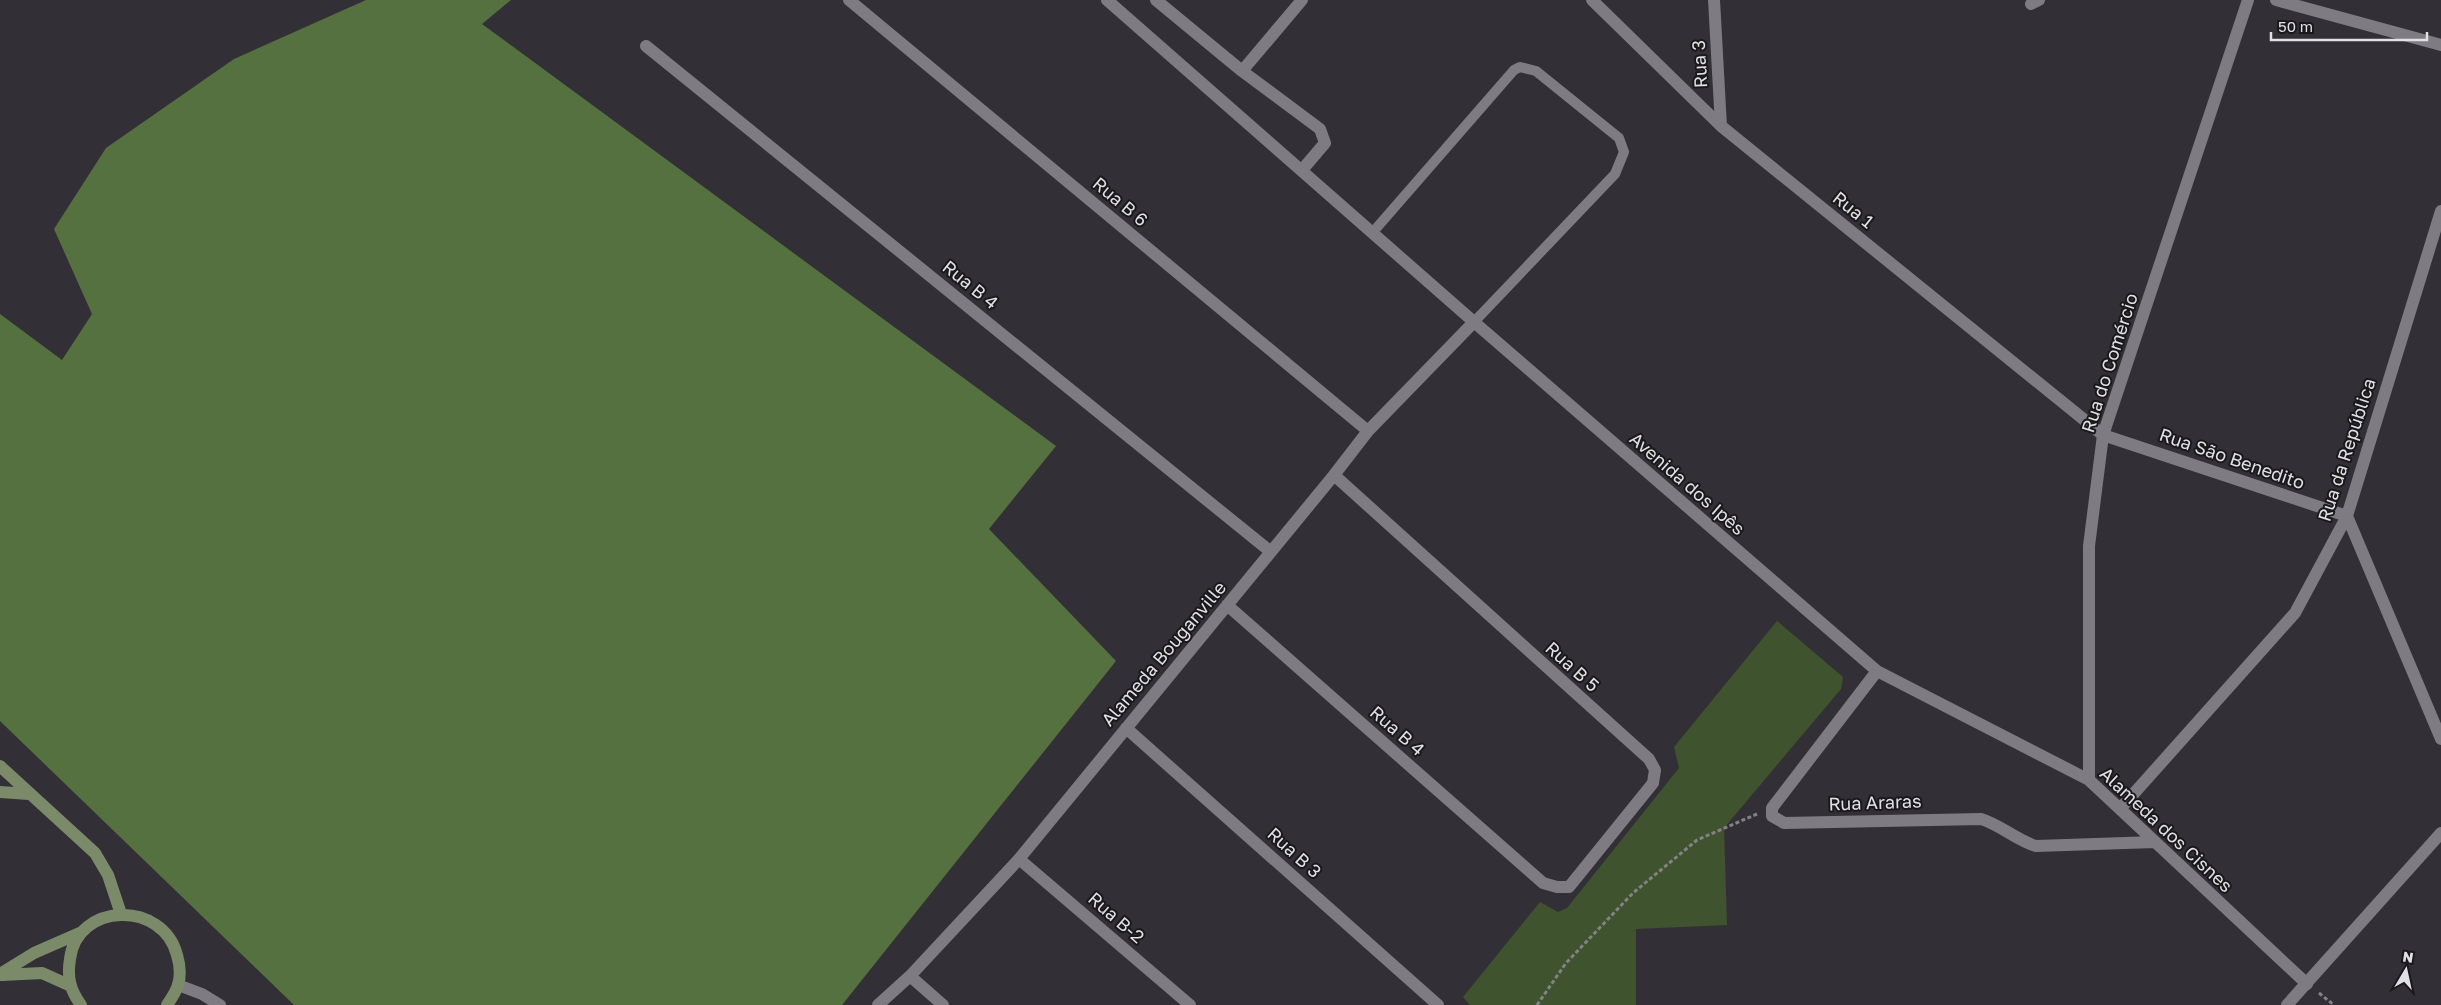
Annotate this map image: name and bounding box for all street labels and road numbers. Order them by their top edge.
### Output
street label: Rua 3 [1687,40,1711,89]
street label: Rua B 6 [1089,172,1153,231]
street label: Rua 1 [1829,186,1879,232]
street label: Rua B 4 [938,255,1003,313]
street label: Rua do Comércio [2076,290,2142,435]
street label: Rua da República [2313,375,2380,524]
street label: Rua São Benedito [2157,423,2308,493]
street label: Avenida dos Ipês [1626,427,1750,539]
street label: Alameda Bouganville [1096,577,1230,730]
street label: Rua B 5 [1541,637,1604,696]
street label: Rua B 4 [1366,701,1429,760]
street label: Alameda dos Cisnes [2096,762,2238,896]
street label: Rua Araras [1828,789,1922,815]
street label: Rua B 3 [1263,822,1326,882]
street label: Rua B-2 [1084,887,1149,947]

